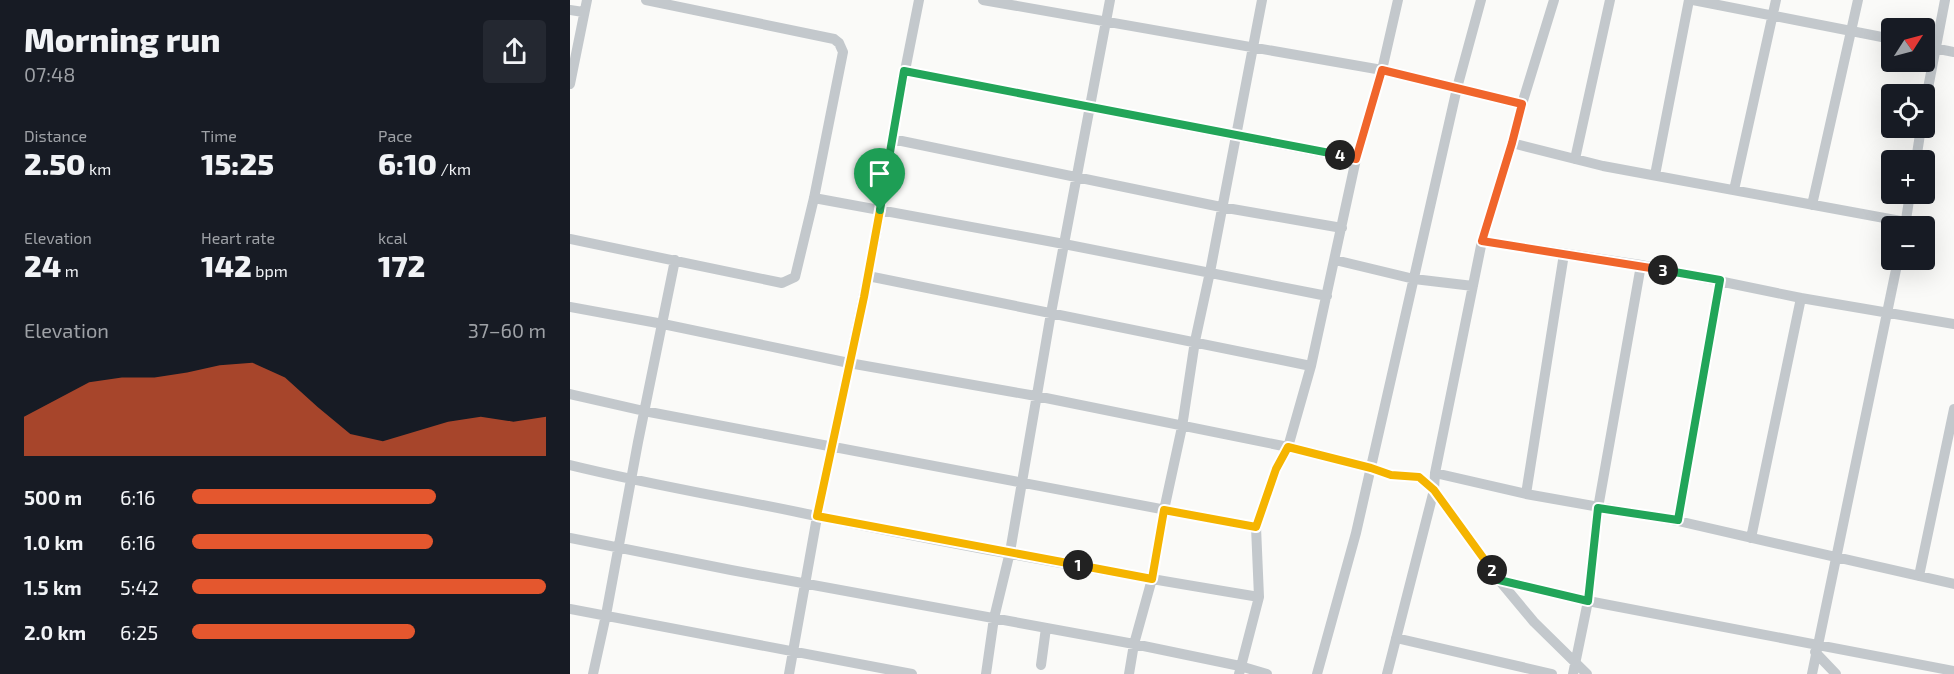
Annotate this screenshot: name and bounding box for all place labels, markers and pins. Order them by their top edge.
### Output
pin: 4 [1325,140,1355,170]
pin [854,148,905,210]
pin: 3 [1648,255,1678,285]
pin: 1 [1063,550,1093,580]
pin: 2 [1477,555,1507,585]

